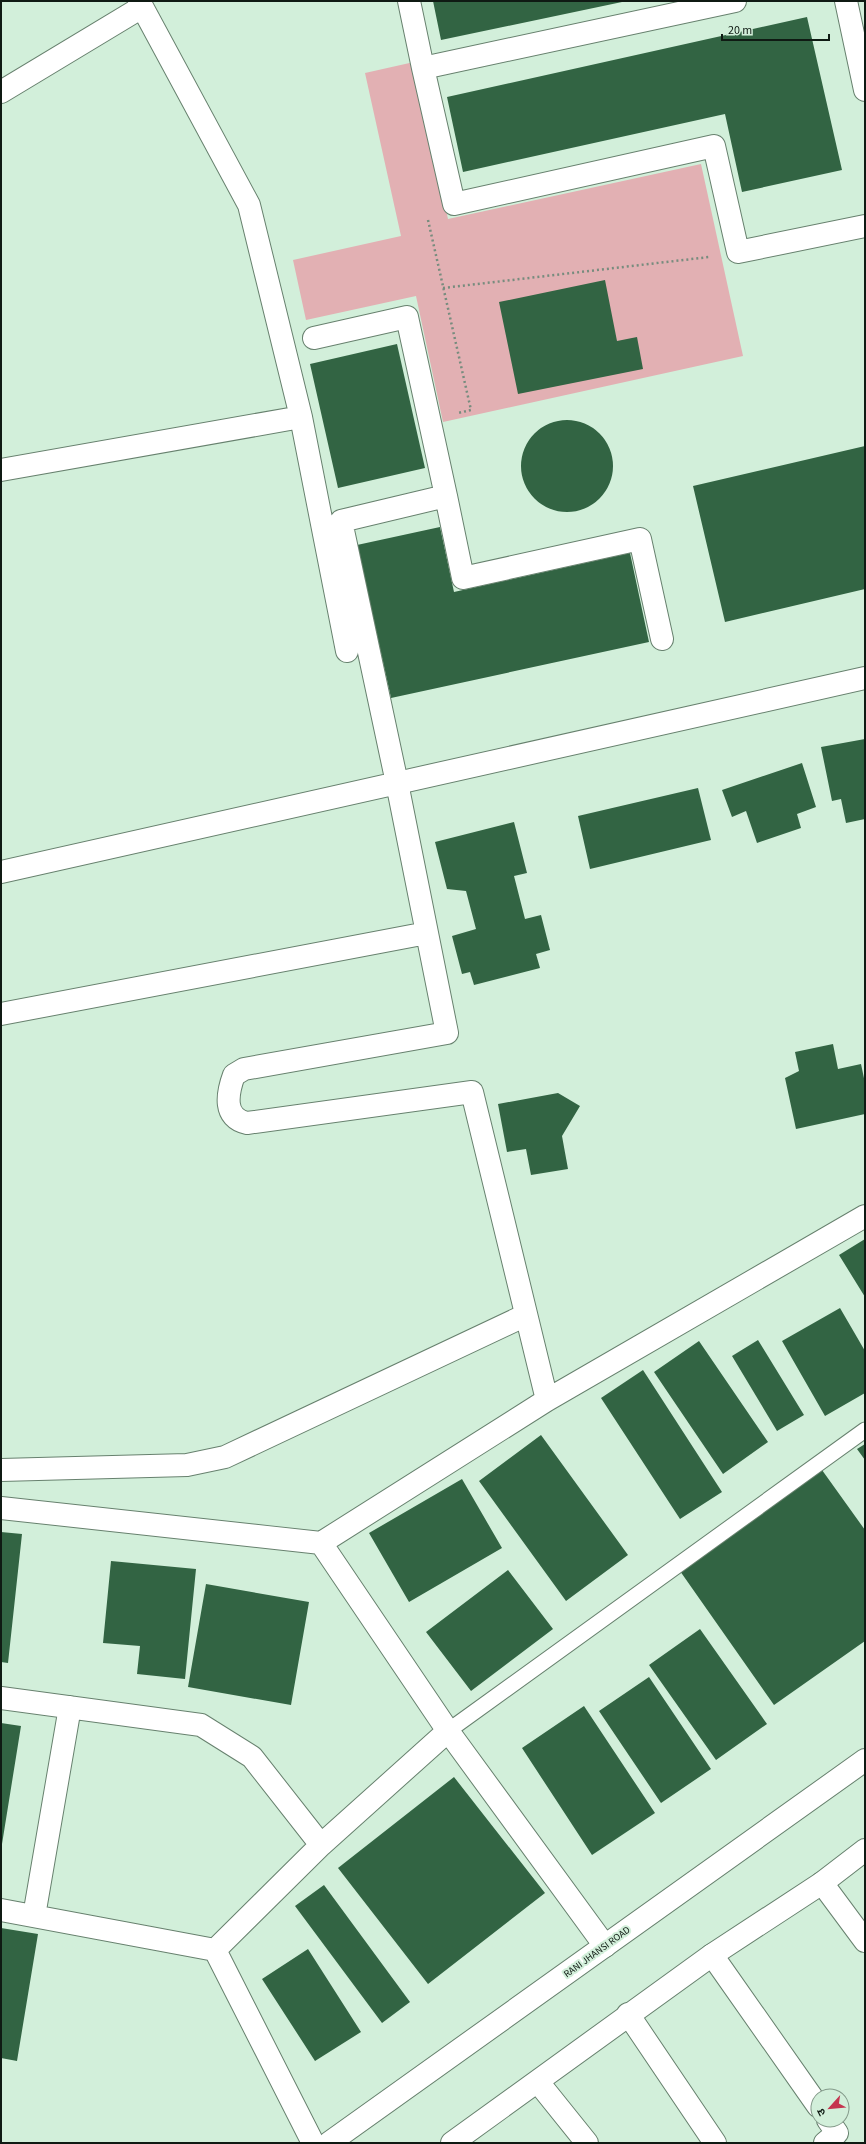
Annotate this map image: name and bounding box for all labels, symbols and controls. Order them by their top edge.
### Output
scale bar [722,16,829,42]
text: 20 m [728,22,752,39]
street label: RANI JHANSI ROAD [561,1923,633,1981]
north arrow [810,2088,850,2128]
text: उ [813,2106,830,2119]

